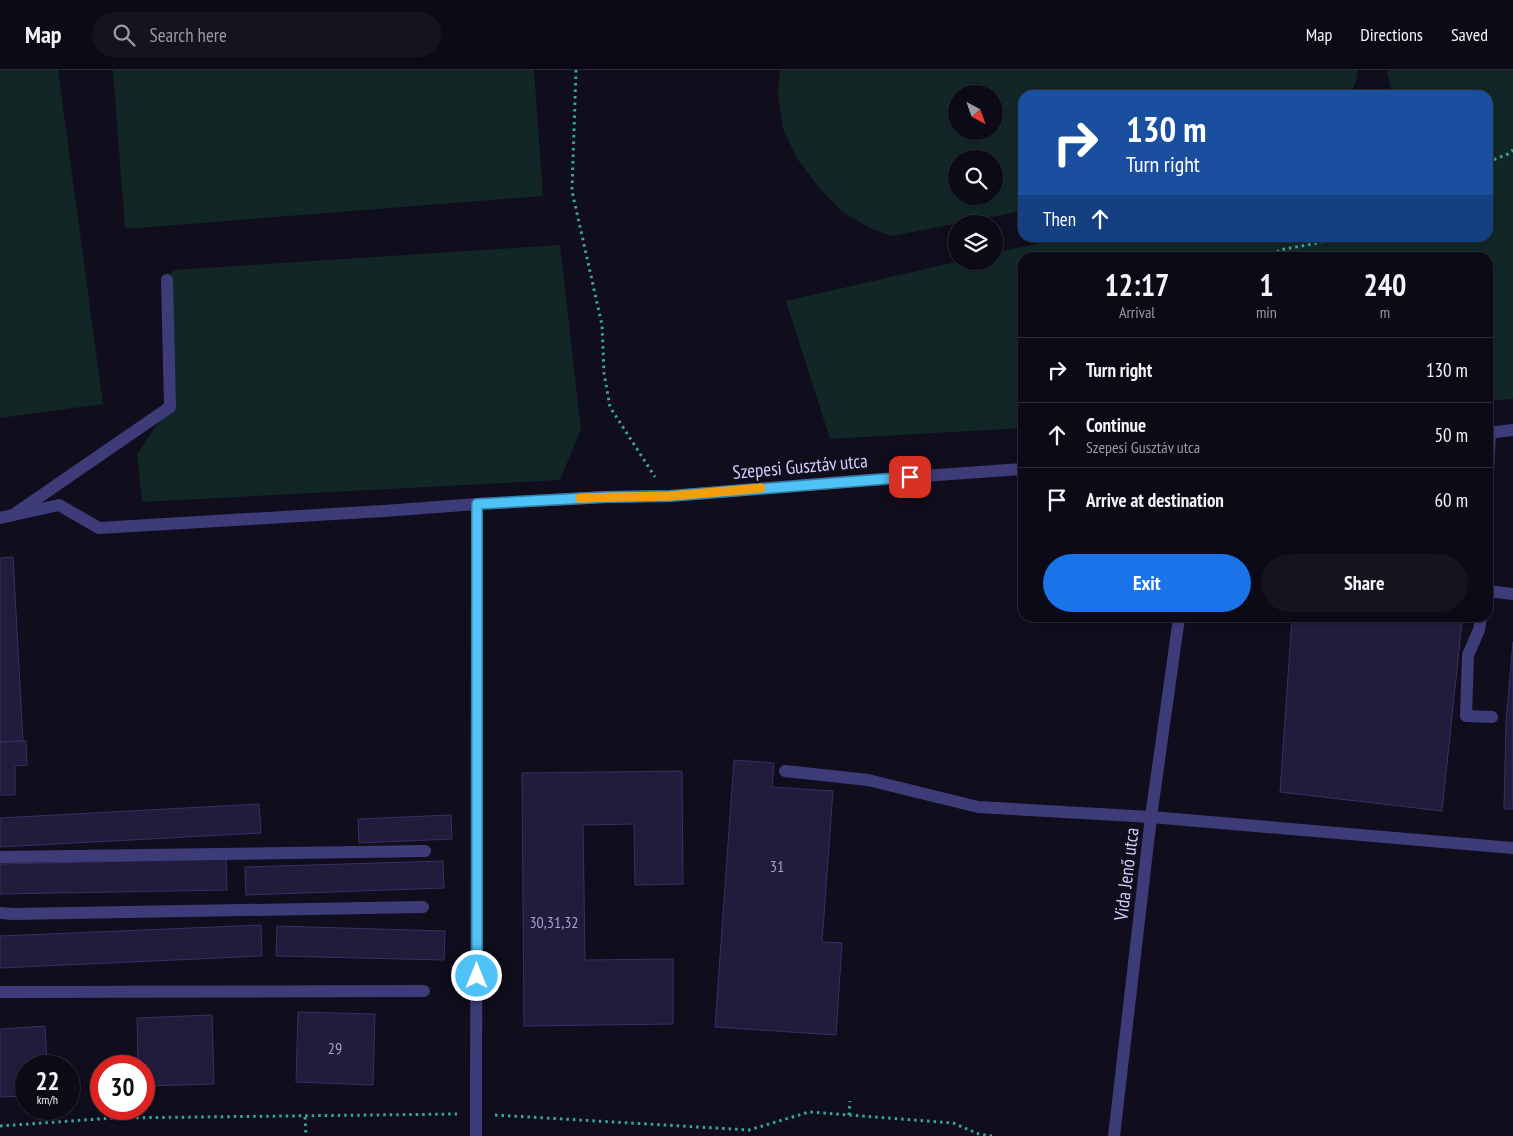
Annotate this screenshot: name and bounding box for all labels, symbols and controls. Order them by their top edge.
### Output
search box [92,12,442,57]
text: Map [25,19,62,50]
icon: search [110,21,138,49]
text: Search here [150,23,227,47]
text: Map [1306,23,1332,46]
text: Directions [1360,23,1423,46]
text: Saved [1451,23,1488,46]
north arrow [948,85,1002,140]
map controls [948,85,1003,270]
text: 130 m [1126,106,1207,152]
icon: right [1043,110,1108,175]
button: search [948,150,1003,205]
text: Turn right [1126,150,1200,178]
icon: ahead [1086,205,1114,233]
text: Then [1043,207,1076,231]
button: layers [948,215,1003,270]
text: 12:17 [1105,265,1169,304]
text: 1 [1259,265,1274,304]
text: 240 [1363,265,1406,304]
text: Arrival [1119,302,1155,322]
text: min [1256,302,1277,322]
text: m [1380,302,1390,322]
icon: right [1043,356,1071,384]
text: Turn right [1086,358,1152,382]
text: 130 m [1426,358,1468,382]
text: Continue [1086,413,1146,437]
icon: ahead [1043,421,1071,449]
text: 50 m [1435,423,1468,447]
text: Szepesi Gusztáv utca [1086,437,1200,457]
street label: Szepesi Gusztáv utca [731,448,869,484]
pin [889,456,931,498]
icon: arrive [896,463,924,491]
icon: arrive [1043,486,1071,514]
text: Arrive at destination [1086,488,1224,512]
text: 60 m [1435,488,1468,512]
button: Exit [1043,554,1251,612]
button: Share [1261,554,1468,612]
street label: Vida Jenő utca [1108,826,1144,923]
house number: 31 [770,856,784,876]
house number: 30,31,32 [529,912,579,932]
position arrow [450,949,502,1001]
house number: 29 [328,1038,342,1058]
speed limit sign: 30 [90,1055,155,1120]
text: 22 [36,1065,59,1097]
text: km/h [37,1092,58,1107]

